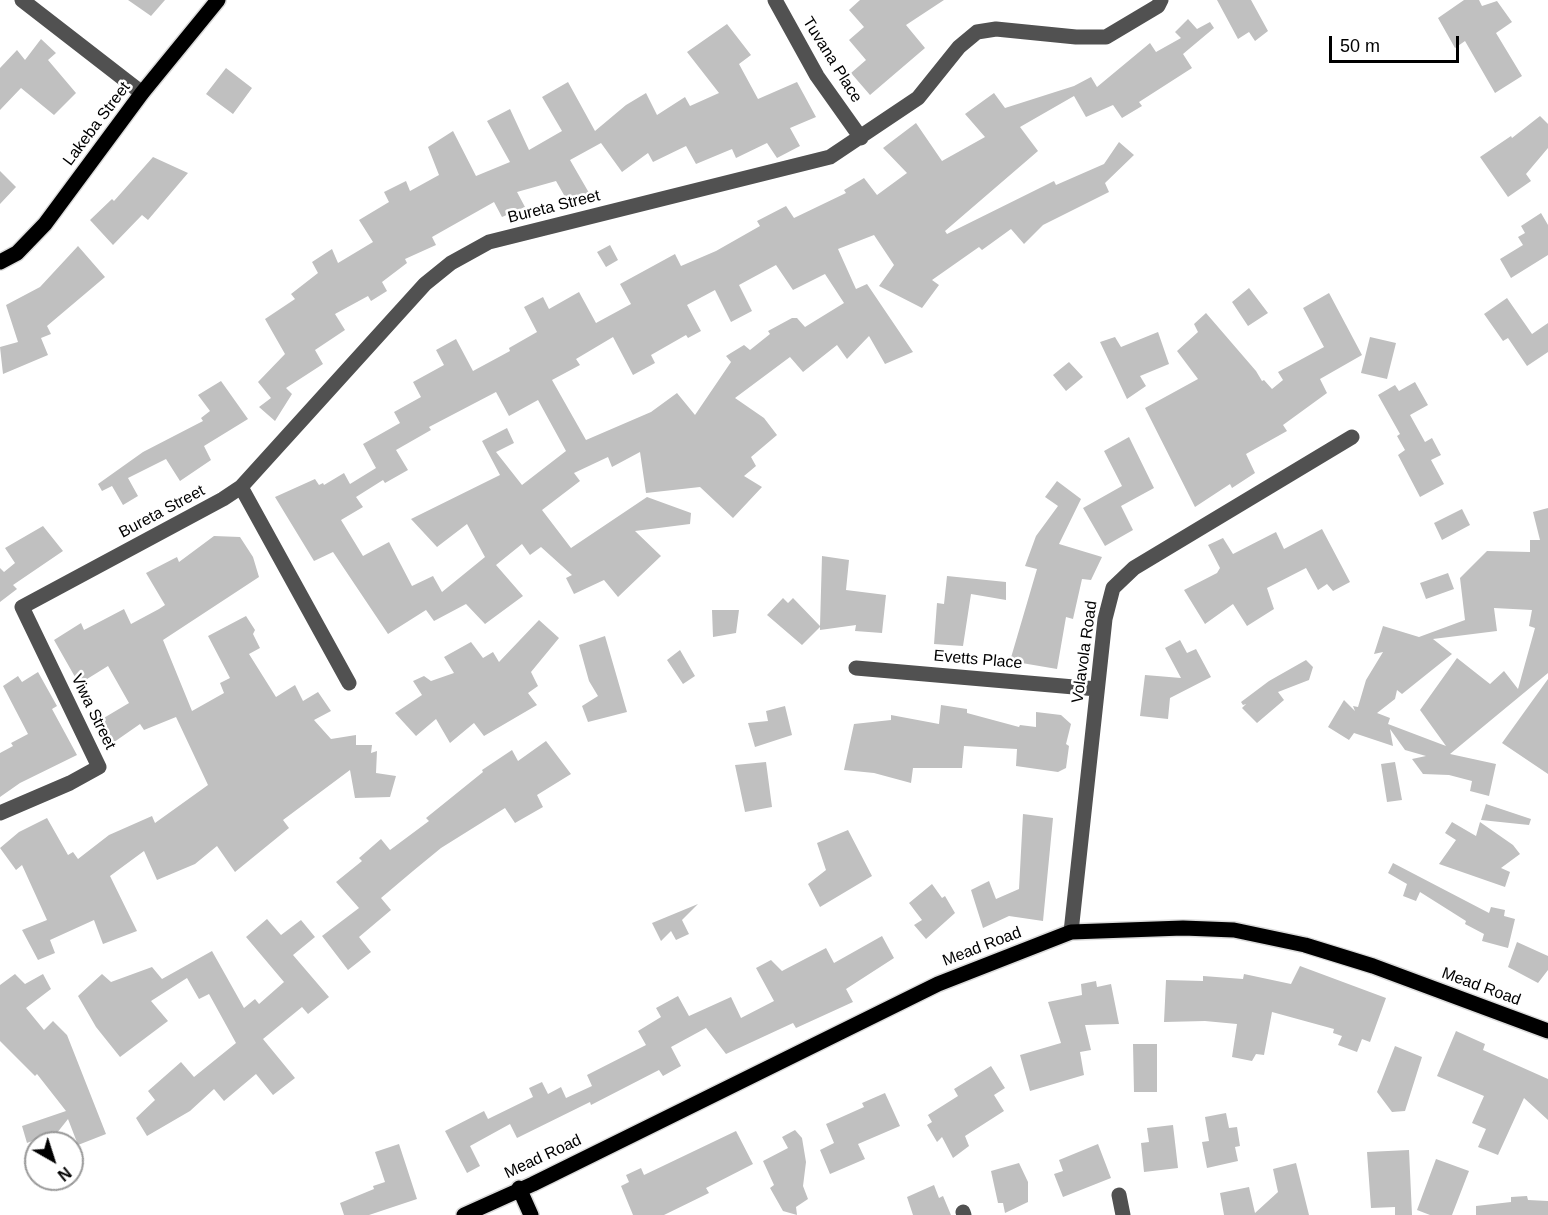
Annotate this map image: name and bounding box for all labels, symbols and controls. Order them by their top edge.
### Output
street label: Tuvana Place [798,14,866,106]
scale bar [1332,24,1462,62]
text: 50 m [1340,36,1380,56]
street label: Lakeba Street [59,78,135,170]
street label: Bureta Street [506,186,602,228]
street label: Bureta Street [116,481,208,543]
street label: Volavola Road [1068,600,1102,704]
street label: Evetts Place [933,647,1023,673]
street label: Viwa Street [67,671,119,753]
street label: Mead Road [940,923,1024,971]
street label: Mead Road [1439,964,1523,1010]
north arrow [24,1131,84,1191]
street label: Mead Road [501,1131,585,1183]
text: N [55,1164,74,1184]

